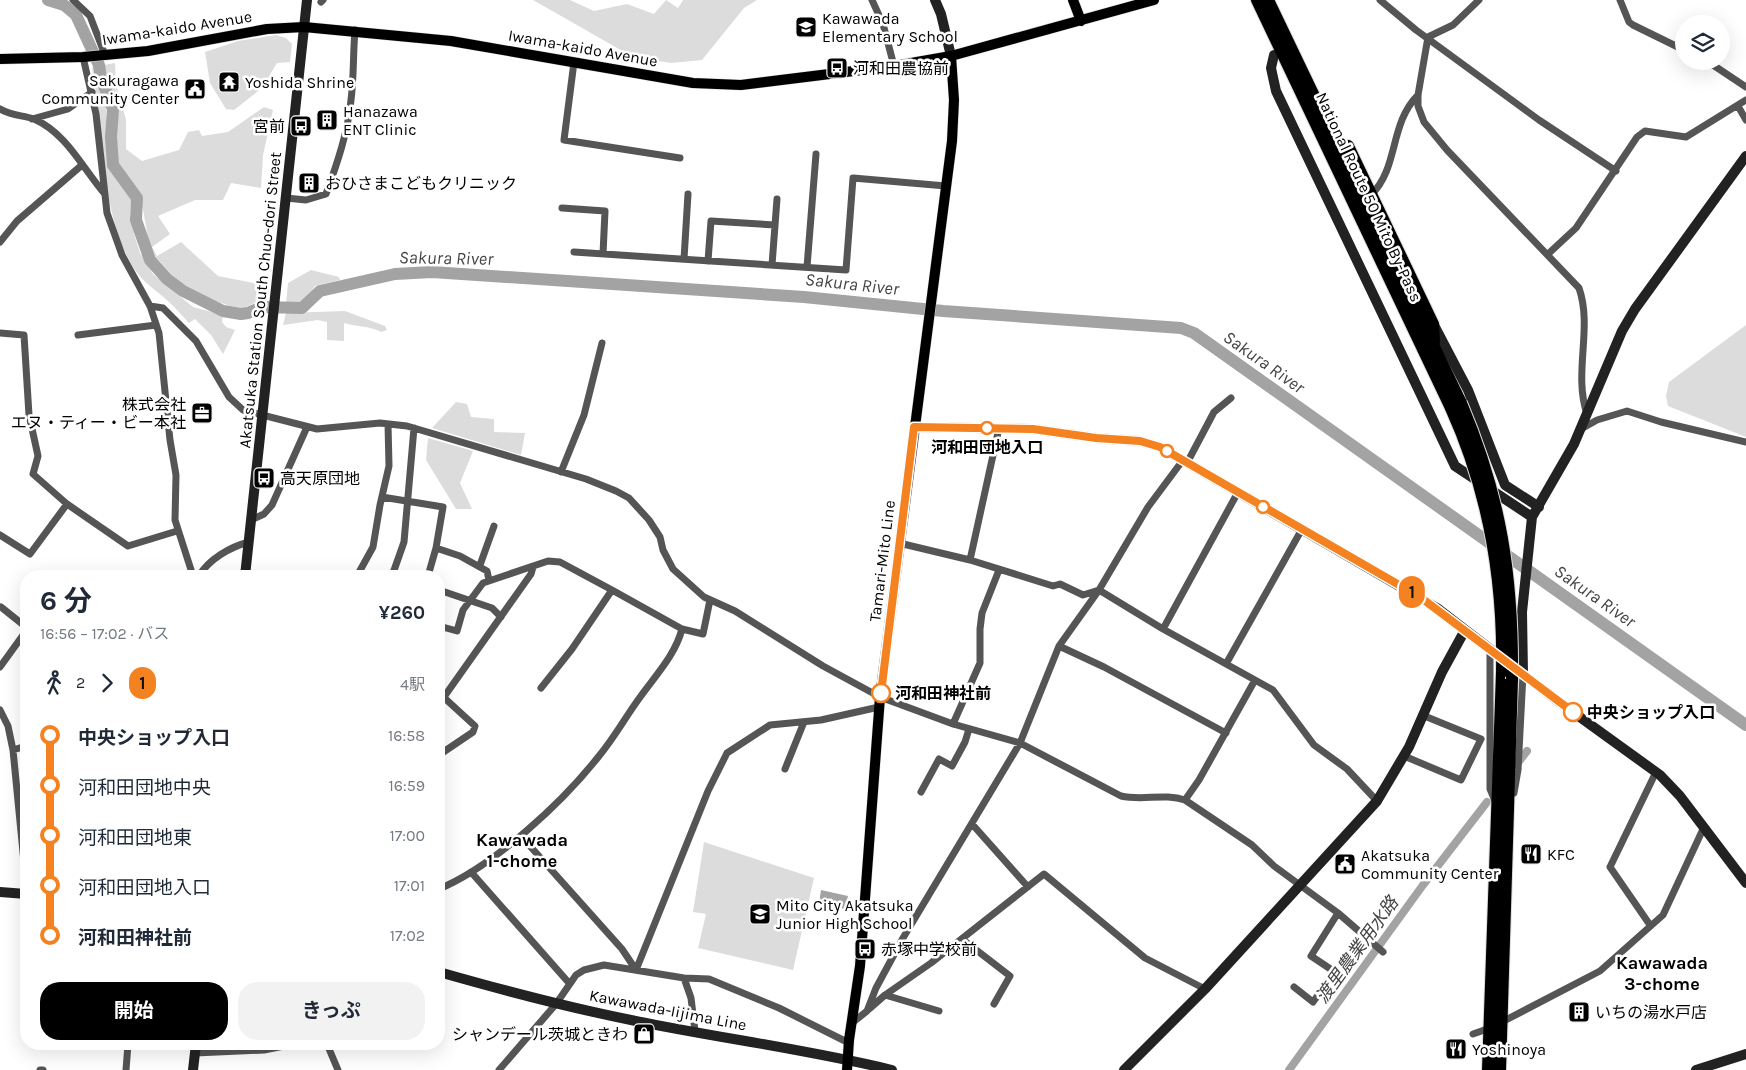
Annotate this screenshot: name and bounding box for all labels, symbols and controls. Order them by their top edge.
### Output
street label: Iwama-kaido Avenue [101,7,253,49]
place label: Kawawada Elementary School [822,9,958,46]
school or university icon: Kawawada Elementary School [794,15,818,39]
map controls [1675,15,1730,70]
button: layers [1675,15,1730,70]
street label: Iwama-kaido Avenue [507,25,659,71]
bus stop icon: 河和田農協前 [825,56,849,80]
place label: 河和田農協前 [853,59,949,78]
temple icon: Yoshida Shrine [217,70,241,94]
place label: Sakuragawa Community Center [41,71,179,108]
place label: Yoshida Shrine [245,73,354,92]
public building icon: Sakuragawa Community Center [183,77,207,101]
street label: National Route 50 Mito By-Pass [1312,89,1426,305]
place label: Hanazawa ENT Clinic [343,102,418,139]
building icon: Hanazawa ENT Clinic [315,108,339,132]
bus stop icon: 宮前 [289,114,313,138]
place label: 宮前 [253,117,285,136]
street label: Akatsuka Station South Chuo-dori Street [235,151,285,449]
building icon: おひさまこどもクリニック [297,171,321,195]
place label: おひさまこどもクリニック [325,174,517,193]
water label: Sakura River [399,246,494,270]
water label: Sakura River [804,268,901,300]
water label: Sakura River [1219,326,1310,399]
place label: 株式会社 エヌ・ティー・ビー本社 [11,395,186,432]
office icon: 株式会社 エヌ・ティー・ビー本社 [190,401,214,425]
marker: 河和田団地入口 [980,421,994,435]
place label: 河和田団地入口 [931,438,1043,457]
unlabelled marker [1160,444,1174,458]
bus stop icon: 高天原団地 [252,466,276,490]
place label: 高天原団地 [280,469,360,488]
street label: Tamari-Mito Line [865,499,899,623]
unlabelled marker [1256,500,1270,514]
water label: Sakura River [1550,560,1641,633]
line badge: 1 [1396,576,1428,608]
text: 1 [1409,581,1415,603]
text: 6 分 [40,584,92,617]
text: ¥260 [379,602,425,624]
text: 16:56 – 17:02 · バス [40,624,169,643]
icon: walk [40,669,68,697]
icon: forward [93,669,121,697]
text: 1 [139,672,146,694]
text: 2 [76,673,85,692]
text: 4駅 [400,675,425,694]
marker: 河和田神社前 [871,683,891,703]
place label: 河和田神社前 [895,684,991,703]
marker: 中央ショップ入口 [1563,702,1583,722]
place label: 中央ショップ入口 [1587,703,1715,722]
text: 16:58 [388,726,425,745]
text: 中央ショップ入口 [78,727,230,749]
text: 16:59 [389,776,425,795]
text: 河和田団地中央 [78,777,211,799]
text: 17:00 [390,826,425,845]
text: 河和田団地東 [78,827,192,849]
district label: Kawawada 1-chome [476,829,568,872]
restaurant icon: KFC [1519,842,1543,866]
place label: KFC [1547,845,1575,864]
place label: Akatsuka Community Center [1361,846,1499,883]
public building icon: Akatsuka Community Center [1333,852,1357,876]
text: 17:01 [394,876,425,895]
text: 河和田団地入口 [78,877,211,899]
water label: 渡里農業用水路 [1311,891,1404,1007]
place label: Mito City Akatsuka Junior High School [776,896,914,933]
school or university icon: Mito City Akatsuka Junior High School [748,902,772,926]
text: 17:02 [390,926,425,945]
text: 河和田神社前 [78,927,192,949]
bus stop icon: 赤塚中学校前 [853,937,877,961]
place label: 赤塚中学校前 [881,940,977,959]
district label: Kawawada 3-chome [1616,952,1708,995]
button: 開始 [40,982,228,1040]
button: きっぷ [238,982,425,1040]
street label: Kawawada-Iijima Line [588,985,748,1035]
building icon: いちの湯水戸店 [1567,1000,1591,1024]
place label: いちの湯水戸店 [1595,1003,1707,1022]
shop icon: シャンデール茨城ときわ [632,1022,656,1046]
place label: シャンデール茨城ときわ [452,1025,628,1044]
restaurant icon: Yoshinoya [1444,1037,1468,1061]
place label: Yoshinoya [1472,1040,1546,1059]

